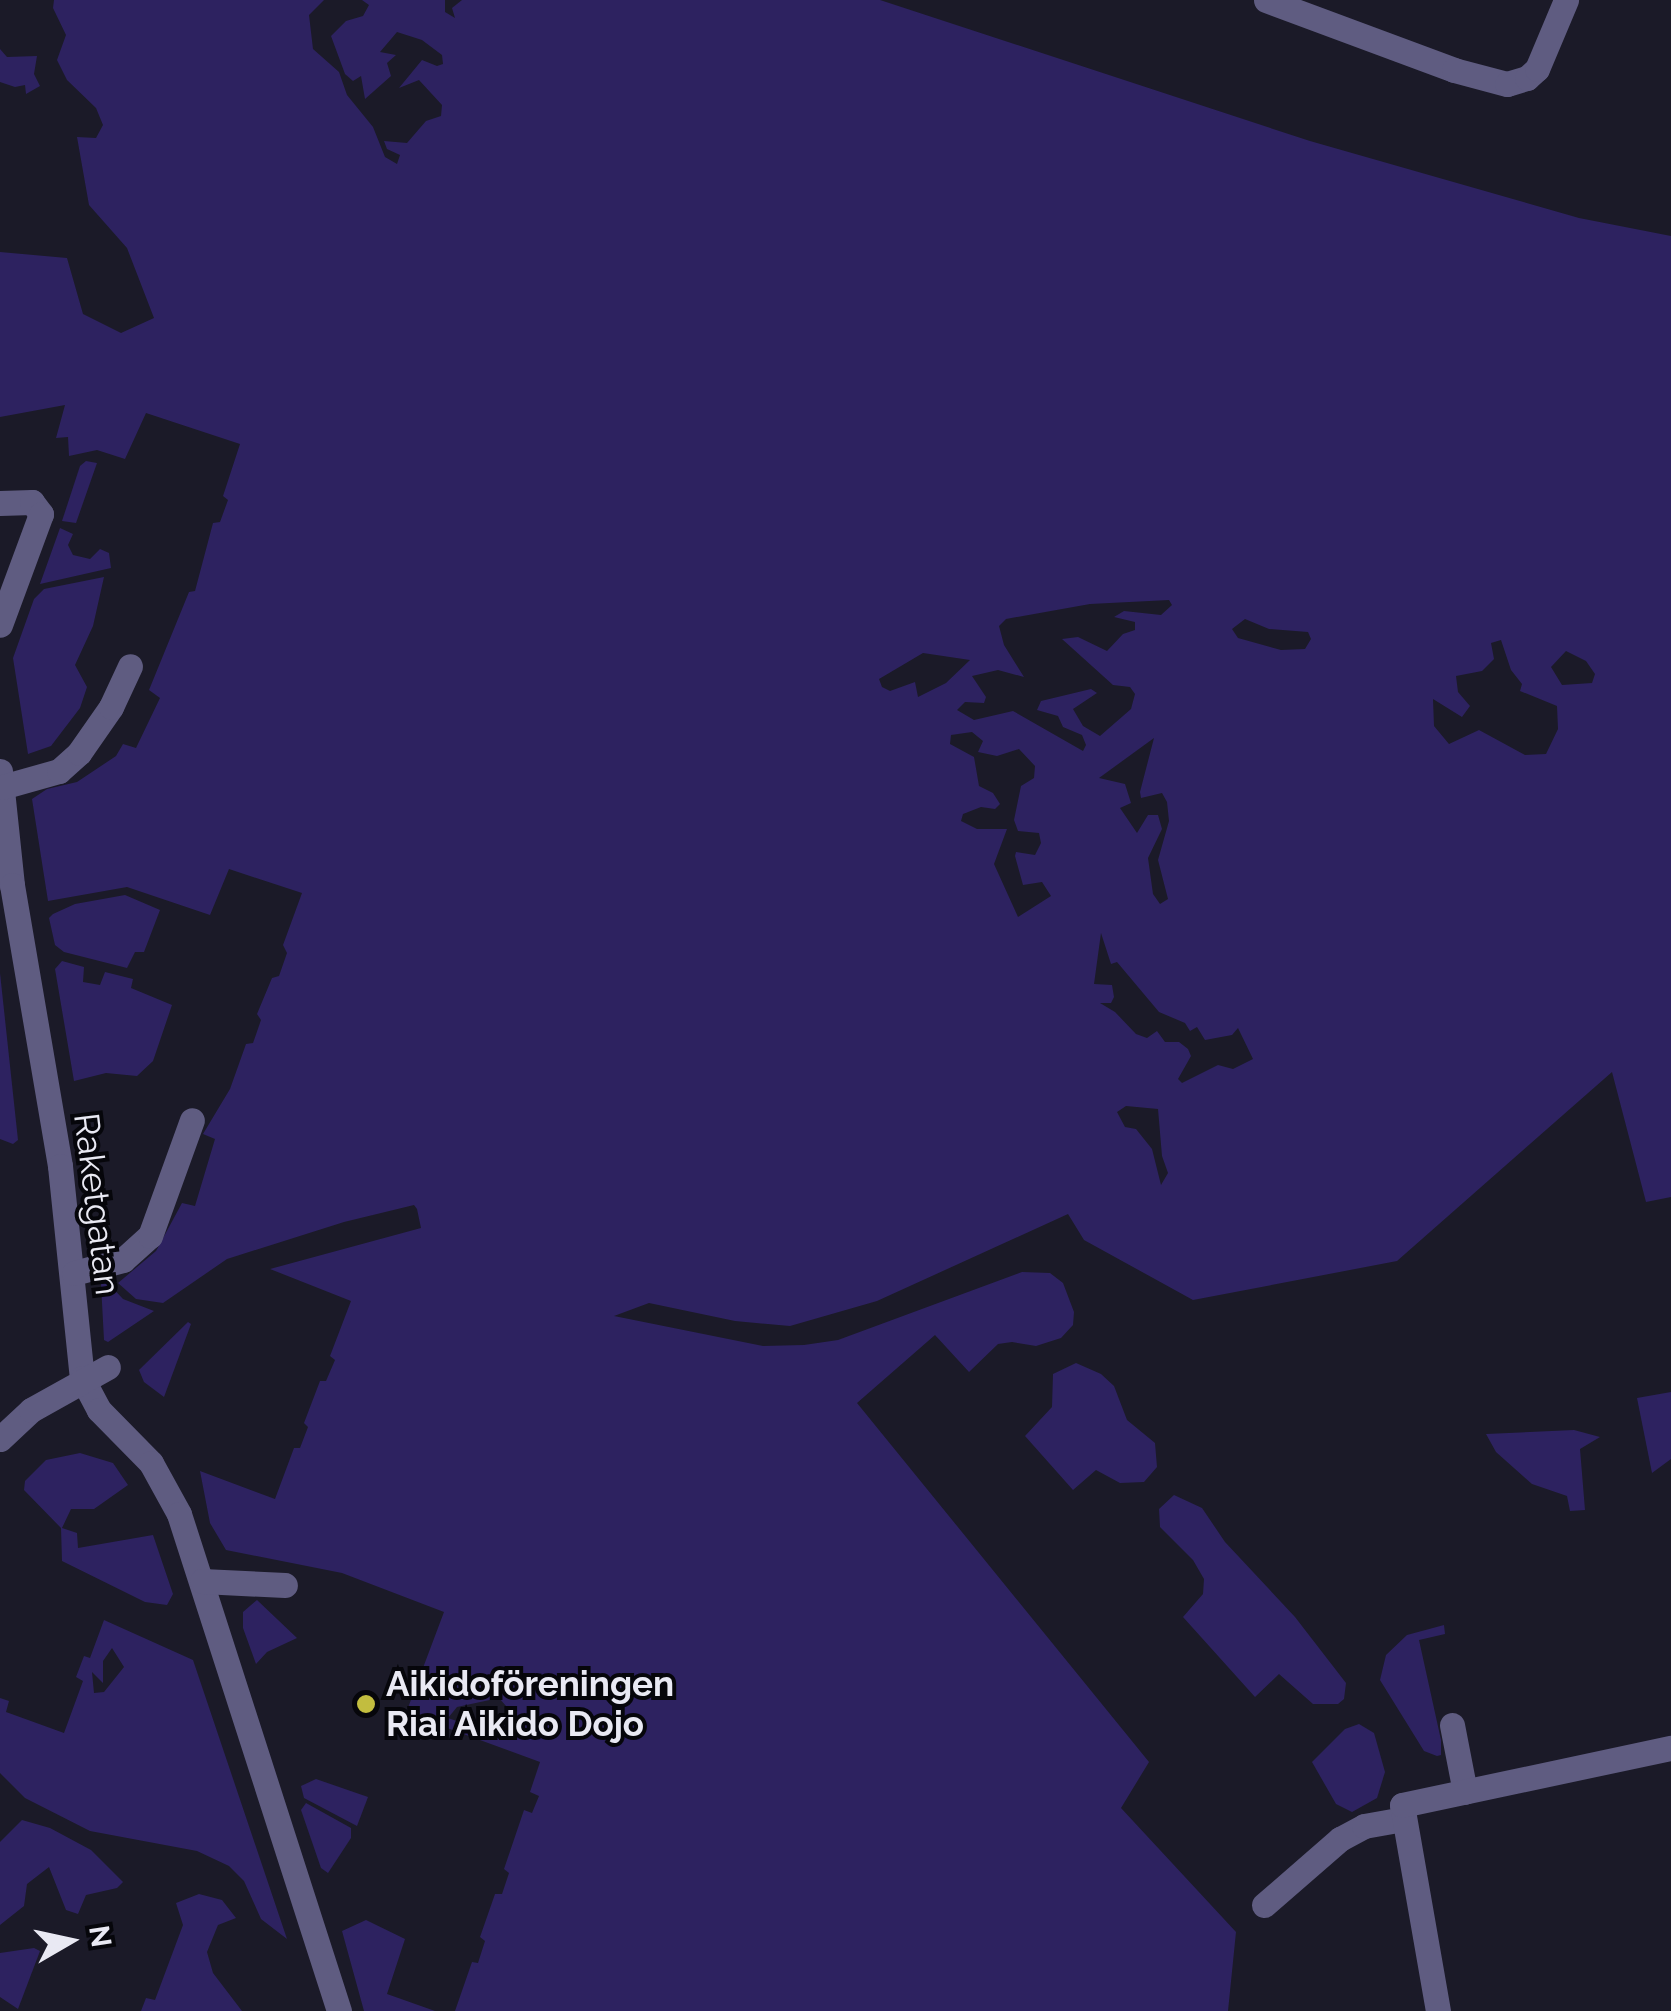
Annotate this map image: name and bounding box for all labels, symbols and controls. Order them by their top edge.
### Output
street label: Raketgatan [65,1111,129,1297]
place label: Aikidoföreningen Riai Aikido Dojo [386,1663,674,1745]
marker: Aikidoföreningen Riai Aikido Dojo [355,1693,377,1715]
north arrow [20,1891,120,1991]
text: N [82,1923,118,1949]

